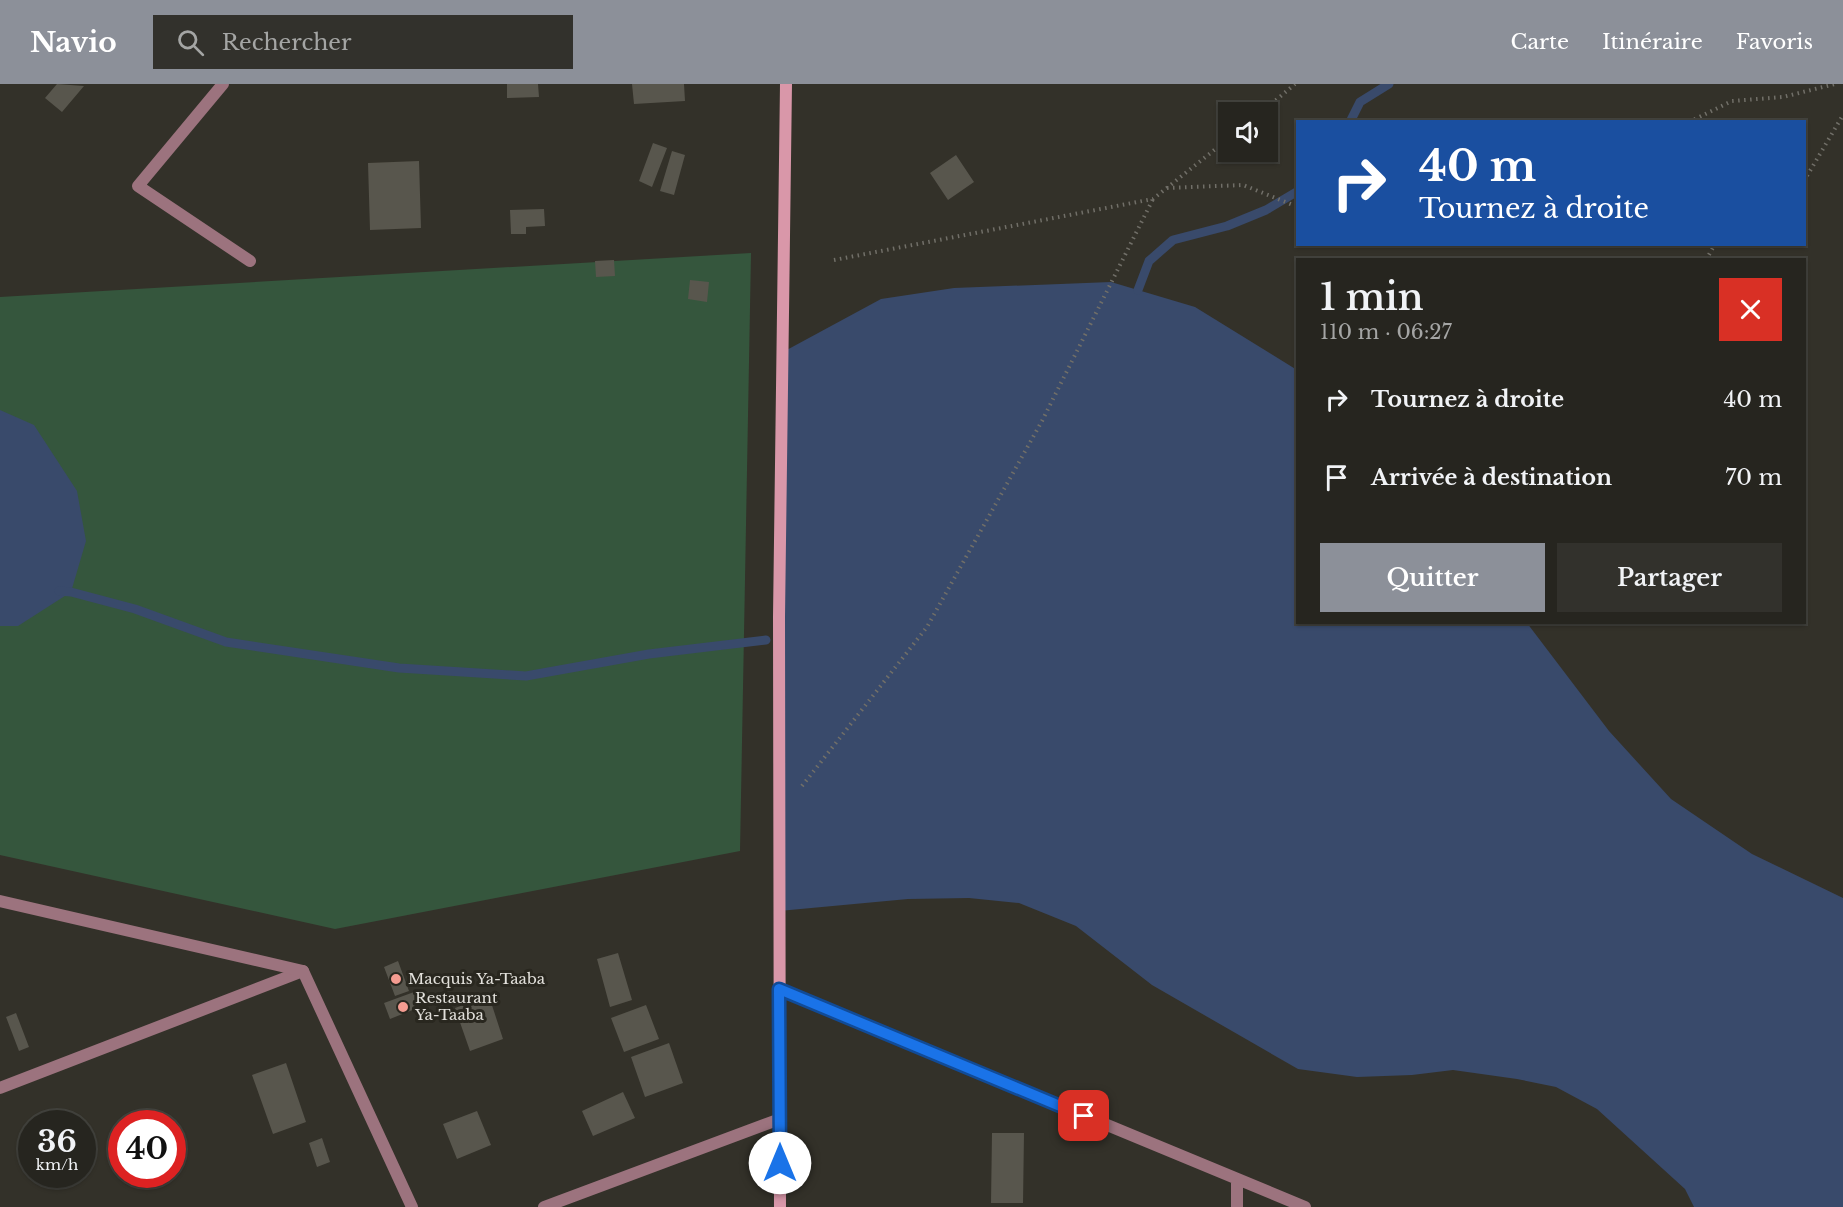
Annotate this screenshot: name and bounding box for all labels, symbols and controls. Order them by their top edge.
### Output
search box [153,15,573,69]
text: Navio [30,25,117,60]
icon: search [174,26,207,59]
text: Rechercher [222,29,351,56]
text: Carte [1511,29,1569,55]
text: Itinéraire [1602,29,1703,55]
text: Favoris [1736,29,1813,55]
map controls [1218,102,1278,162]
button: sound [1218,102,1278,162]
text: 40 m [1419,140,1536,192]
icon: right [1320,144,1398,222]
text: Tournez à droite [1419,192,1649,225]
text: 1 min [1320,275,1424,320]
button: close [1719,278,1782,341]
text: 110 m · 06:27 [1320,320,1452,344]
icon: right [1320,383,1353,416]
text: Tournez à droite [1371,386,1564,413]
text: 40 m [1724,386,1782,413]
icon: arrive [1320,461,1353,494]
text: Arrivée à destination [1371,464,1612,491]
text: 70 m [1725,464,1782,491]
button: Quitter [1320,543,1545,612]
button: Partager [1557,543,1782,612]
place label: Macquis Ya-Taaba [408,969,546,988]
marker: Macquis Ya-Taaba [389,972,403,986]
place label: Restaurant Ya-Taaba [414,988,498,1024]
marker: Restaurant Ya-Taaba [396,1000,410,1014]
pin [1058,1090,1109,1141]
icon: arrive [1067,1099,1100,1132]
speed limit sign: 40 [108,1110,186,1188]
text: 36 [37,1123,77,1160]
position arrow [748,1131,812,1195]
text: km/h [36,1155,78,1174]

